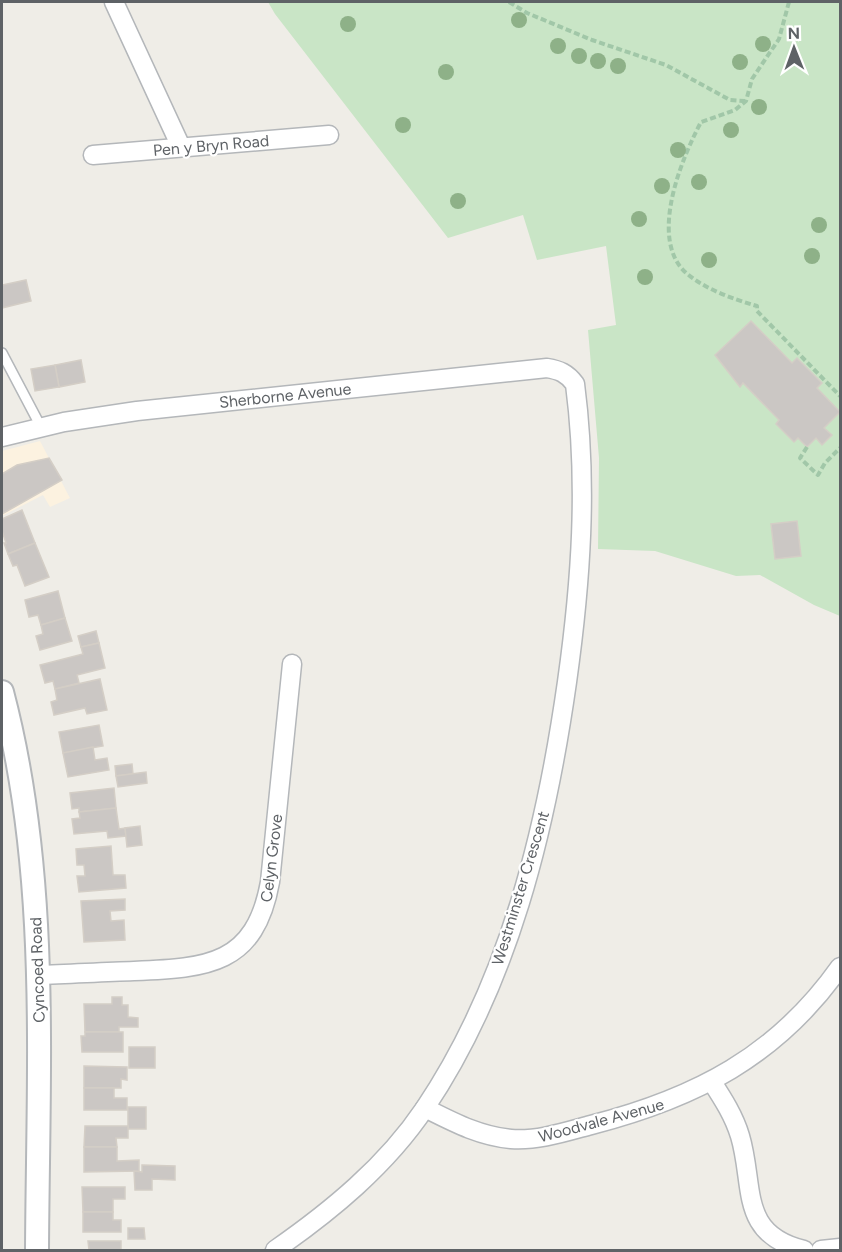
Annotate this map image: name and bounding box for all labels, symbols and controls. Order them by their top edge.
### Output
north arrow [764,18,824,78]
text: N [787,24,800,43]
street label: Pen y Bryn Road [152,131,270,160]
street label: Sherborne Avenue [218,379,352,412]
street label: Westminster Crescent [488,809,553,968]
street label: Celyn Grove [257,813,286,903]
street label: Cyncoed Road [26,917,49,1023]
street label: Woodvale Avenue [536,1095,666,1146]

